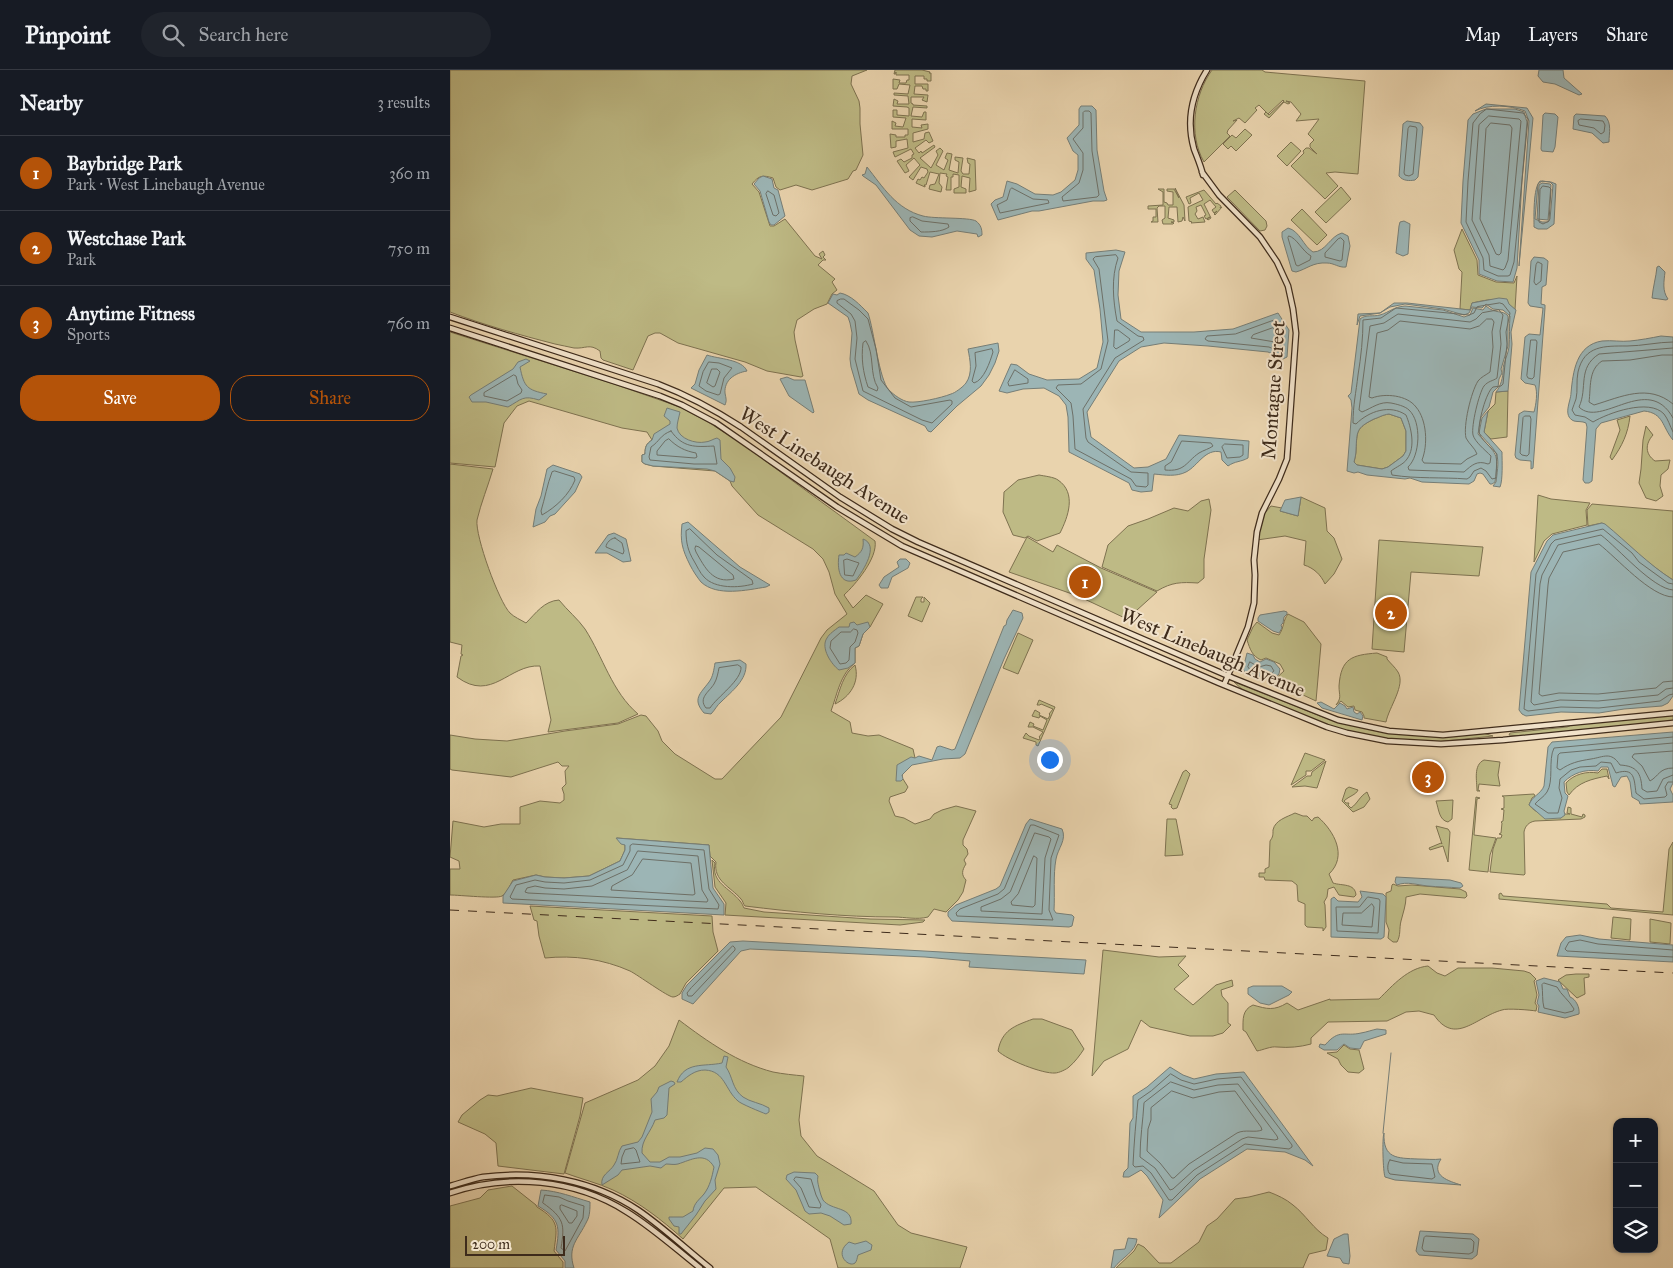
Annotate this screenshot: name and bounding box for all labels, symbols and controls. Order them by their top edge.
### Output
search box [141,12,491,57]
text: Pinpoint [25,20,111,50]
icon: search [159,21,187,49]
text: Search here [199,23,289,46]
text: Map [1465,24,1500,46]
text: Layers [1528,24,1578,46]
text: Share [1606,24,1648,46]
text: Nearby [20,90,83,116]
text: 3 results [377,93,430,112]
text: Baybridge Park [67,152,182,175]
text: 1 [33,164,39,183]
text: 360 m [389,164,430,183]
text: Park · West Linebaugh Avenue [67,175,265,194]
text: Westchase Park [67,227,186,250]
text: 2 [32,239,40,258]
text: 750 m [388,239,430,258]
text: Park [67,250,96,269]
text: Anytime Fitness [67,302,195,325]
text: 3 [33,314,39,333]
text: 760 m [387,314,430,333]
street label: Montague Street [1256,320,1291,460]
text: Sports [67,325,110,344]
button: Save [20,375,220,421]
button: Share [230,375,430,421]
street label: West Linebaugh Avenue [735,401,915,530]
pin: 1 [1069,563,1101,601]
pin: 2 [1375,594,1407,632]
street label: West Linebaugh Avenue [1117,602,1309,703]
your location [1037,747,1063,773]
pin: 3 [1412,758,1444,796]
map controls [1613,1118,1658,1253]
button: + [1613,1118,1658,1163]
button: − [1613,1163,1658,1208]
button: layers [1613,1208,1658,1253]
scale bar [465,1233,565,1256]
text: 200 m [472,1236,510,1253]

